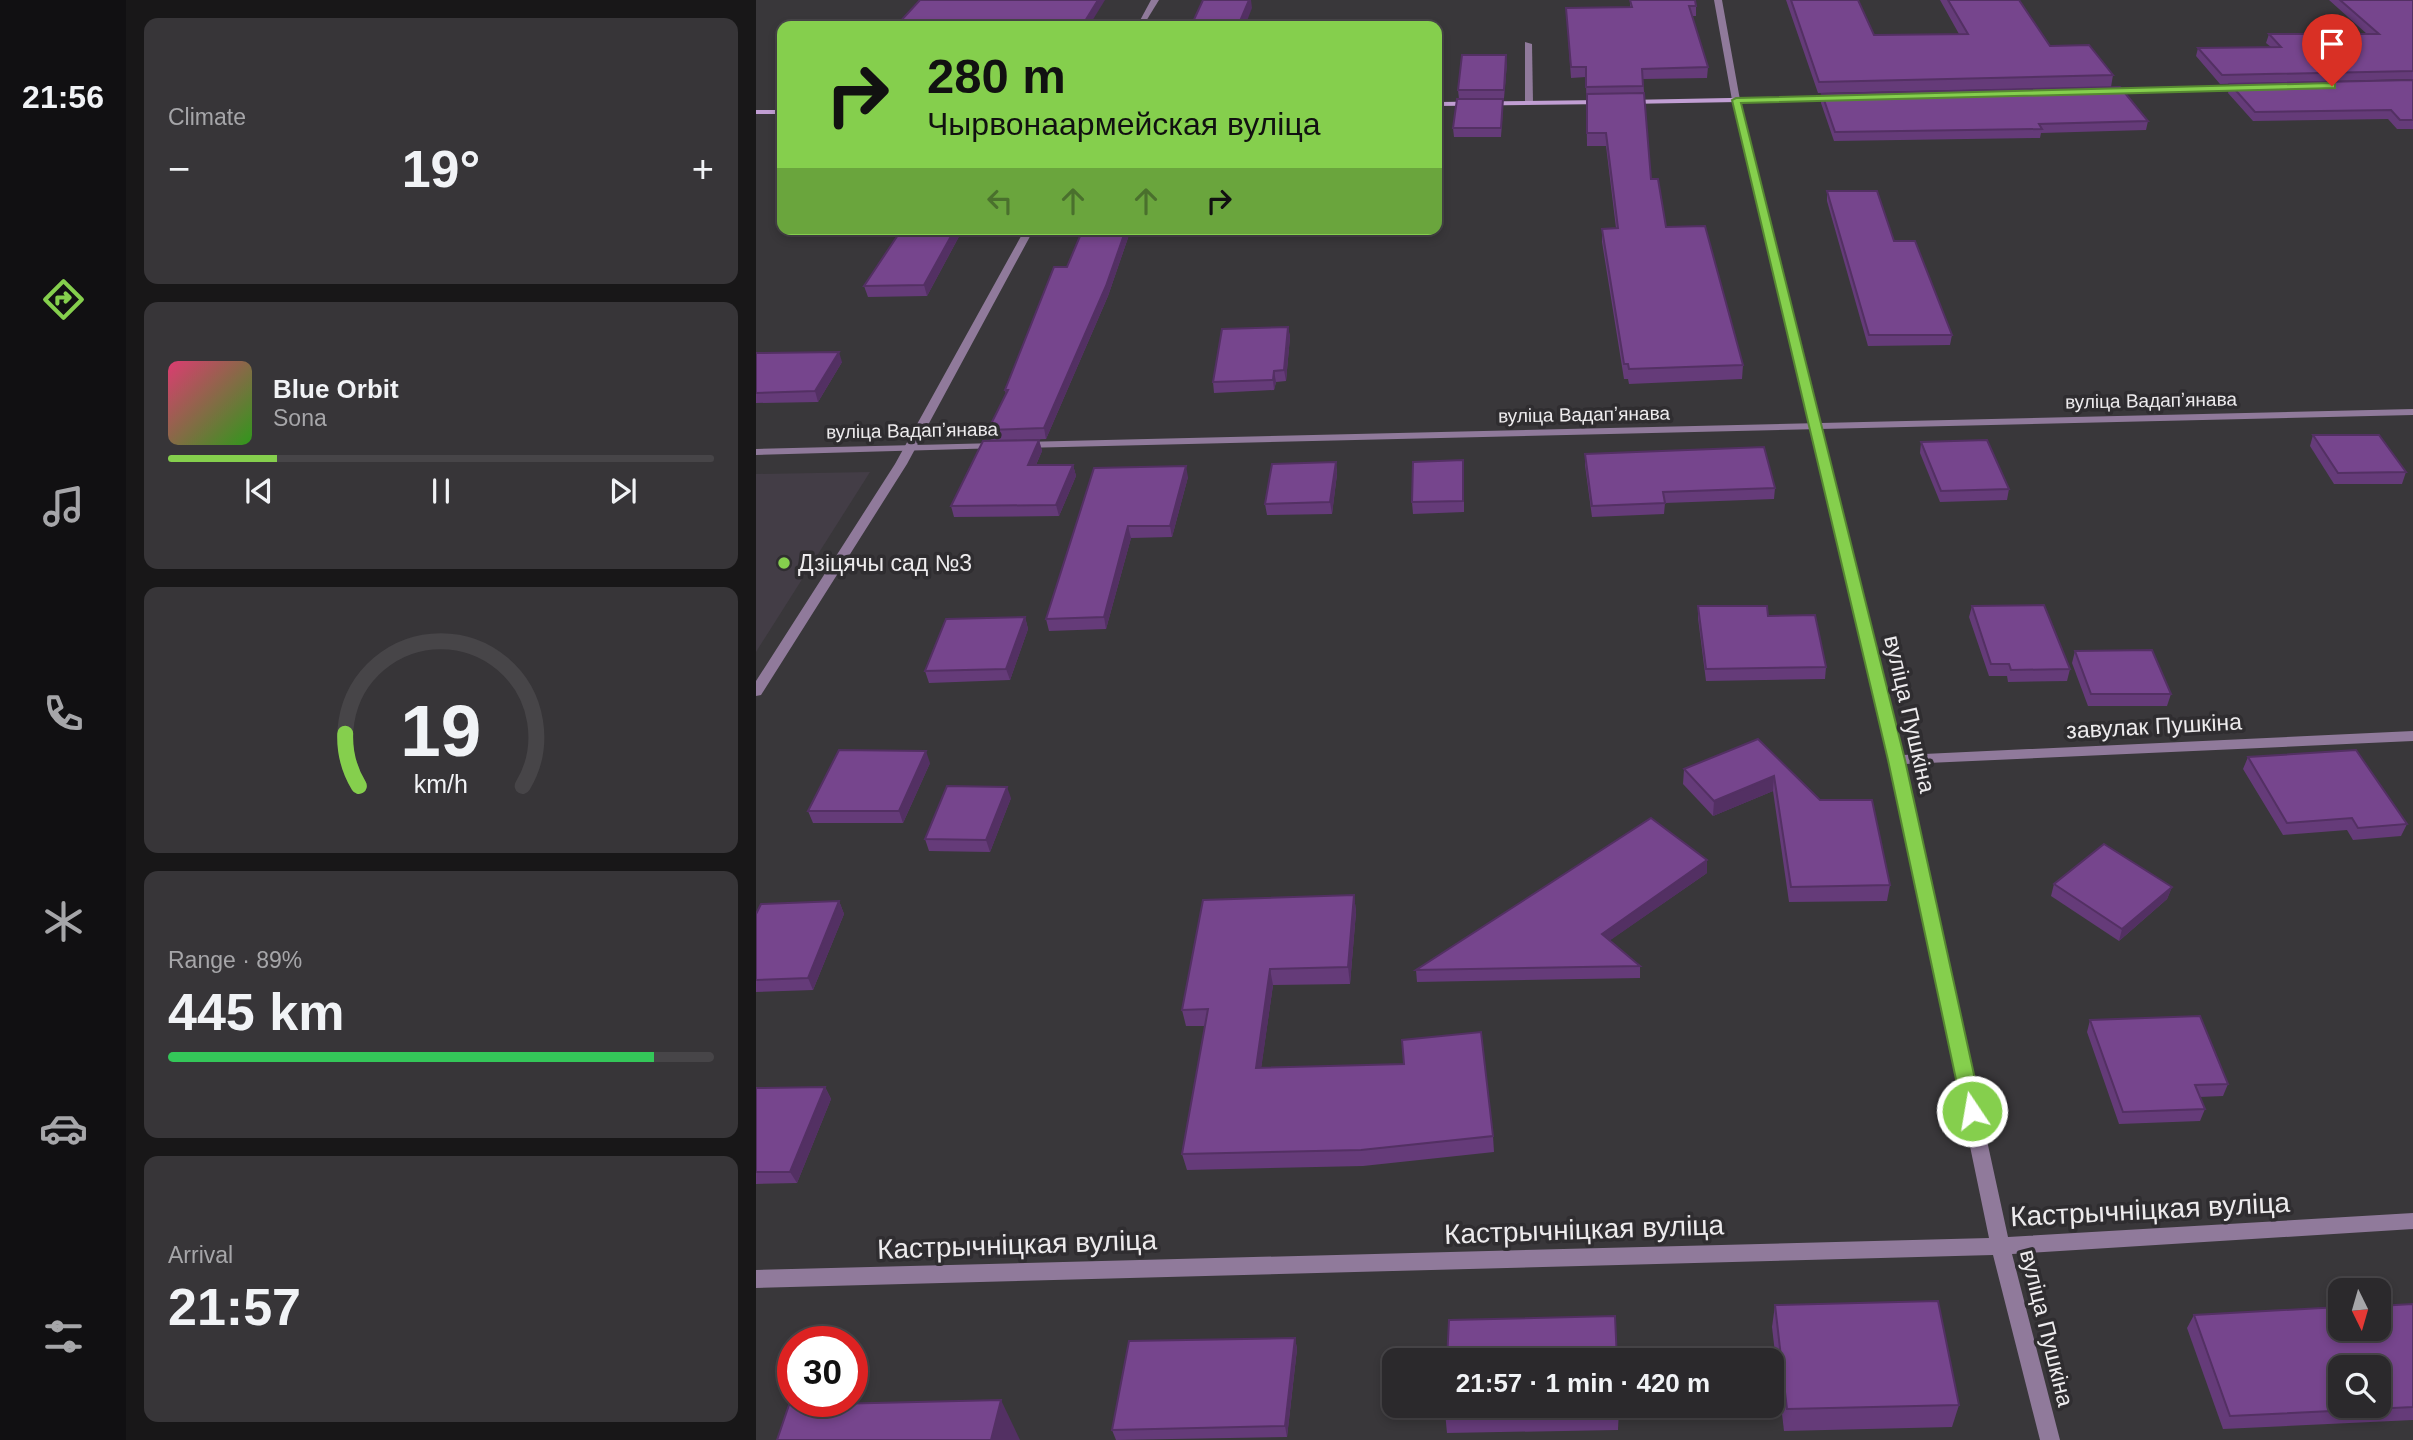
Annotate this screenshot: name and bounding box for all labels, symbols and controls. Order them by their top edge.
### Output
pin [2302,14,2362,86]
icon: arrive [2313,25,2351,63]
icon: right [812,49,903,140]
text: 280 m [927,49,1066,103]
text: 21:56 [22,79,104,115]
text: Climate [168,104,246,130]
text: Чырвонаармейская вуліца [927,106,1321,142]
text: 19° [402,140,480,198]
text: − [168,148,190,190]
text: + [692,148,714,190]
icon: left [981,182,1019,220]
icon: ahead [1054,182,1092,220]
icon: ahead [1127,182,1165,220]
icon: right [1200,182,1238,220]
icon: directions [39,275,88,324]
text: Blue Orbit [273,374,399,404]
street label: вуліца Вадапʼянава [2065,388,2238,412]
street label: вуліца Вадапʼянава [1498,402,1671,426]
text: Sona [273,405,327,431]
street label: вуліца Вадапʼянава [826,418,999,442]
icon: previous [240,472,278,510]
icon: pause [422,472,460,510]
icon: next [604,472,642,510]
icon: music [39,482,88,531]
place label: Дзіцячы сад №3 [798,550,972,576]
marker: Дзіцячы сад №3 [776,555,792,571]
street label: вуліца Пушкіна [1879,633,1941,795]
icon: phone [39,689,88,738]
text: 19 [401,690,481,771]
street label: завулак Пушкіна [2066,708,2243,744]
text: km/h [414,770,468,798]
icon: climate [39,897,88,946]
text: Range · 89% [168,947,302,973]
text: 445 km [168,983,344,1041]
position arrow [1935,1074,2009,1148]
icon: car [39,1104,88,1153]
street label: Кастрычніцкая вуліца [2009,1187,2291,1232]
street label: Кастрычніцкая вуліца [1444,1209,1725,1250]
street label: Кастрычніцкая вуліца [877,1224,1158,1265]
text: Arrival [168,1242,233,1268]
street label: вуліца Пушкіна [2015,1247,2079,1409]
text: 21:57 [168,1278,301,1336]
north arrow [2328,1278,2390,1340]
map controls [2328,1278,2391,1418]
icon: filters [39,1312,88,1361]
speed limit sign: 30 [777,1326,868,1417]
button: search [2328,1355,2391,1418]
text: 21:57 · 1 min · 420 m [1456,1368,1710,1398]

